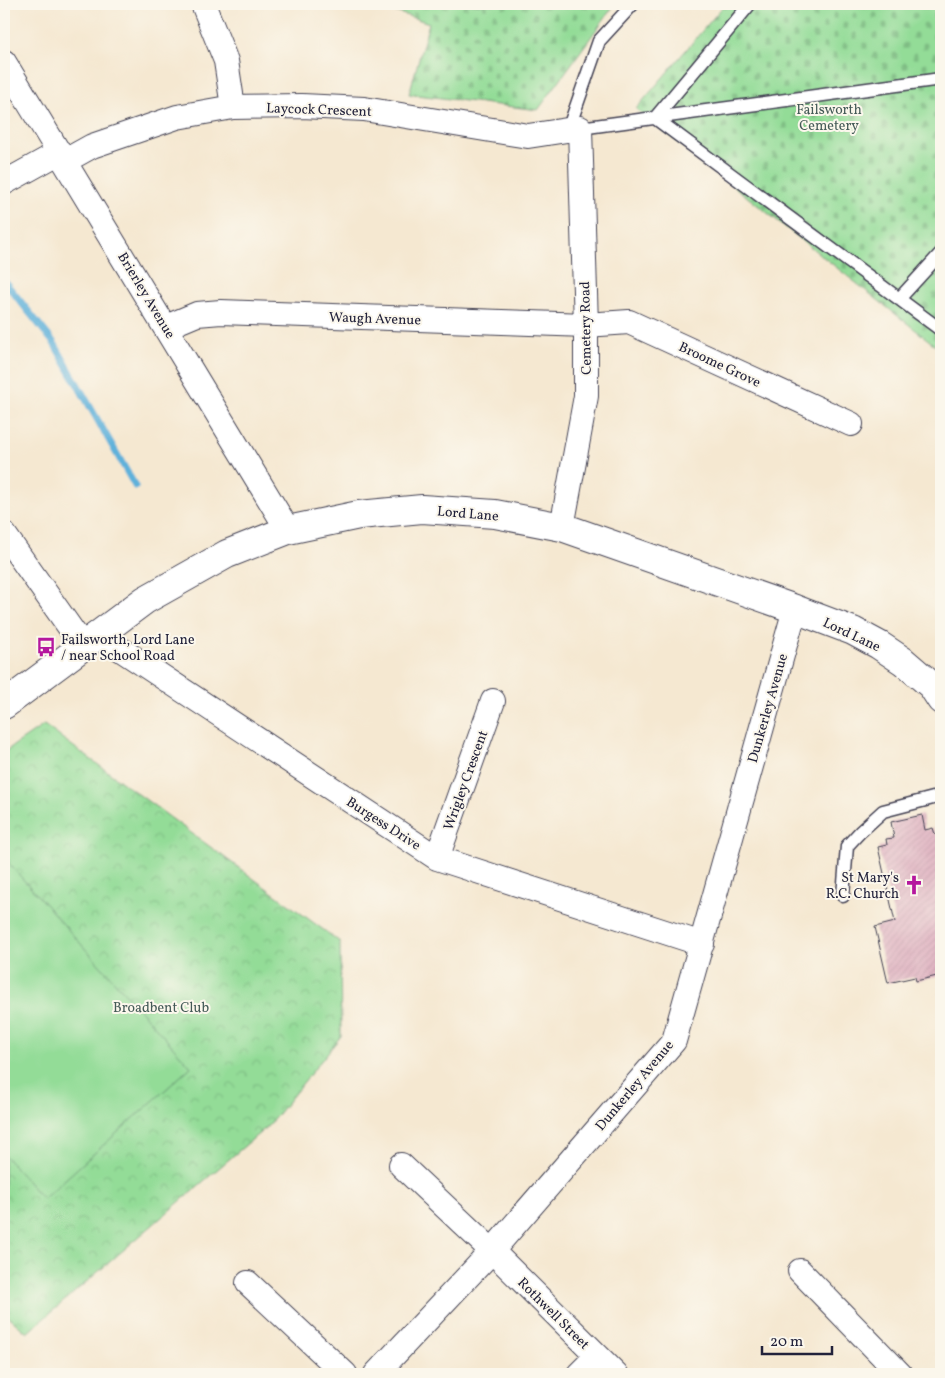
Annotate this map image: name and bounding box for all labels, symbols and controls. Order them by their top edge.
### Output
street label: Laycock Crescent [266,99,372,122]
park label: Failsworth Cemetery [796,101,862,136]
street label: Brierley Avenue [112,249,179,343]
street label: Cemetery Road [576,281,597,375]
street label: Waugh Avenue [329,308,422,331]
street label: Broome Grove [675,338,764,393]
street label: Lord Lane [436,502,500,527]
street label: Lord Lane [819,614,884,657]
place label: Failsworth, Lord Lane / near School Road [61,631,195,666]
bus stop icon: Failsworth, Lord Lane / near School Road [35,636,57,658]
street label: Dunkerley Avenue [744,651,793,765]
street label: Wrigley Crescent [440,728,493,833]
street label: Burgess Drive [342,793,424,856]
place label: St Mary's R.C. Church [826,869,899,904]
church icon: St Mary's R.C. Church [903,874,925,896]
park label: Broadbent Club [113,999,209,1018]
street label: Dunkerley Avenue [592,1036,679,1135]
street label: Rothwell Street [513,1274,593,1354]
scale bar [762,1323,832,1355]
text: 20 m [770,1332,803,1353]

